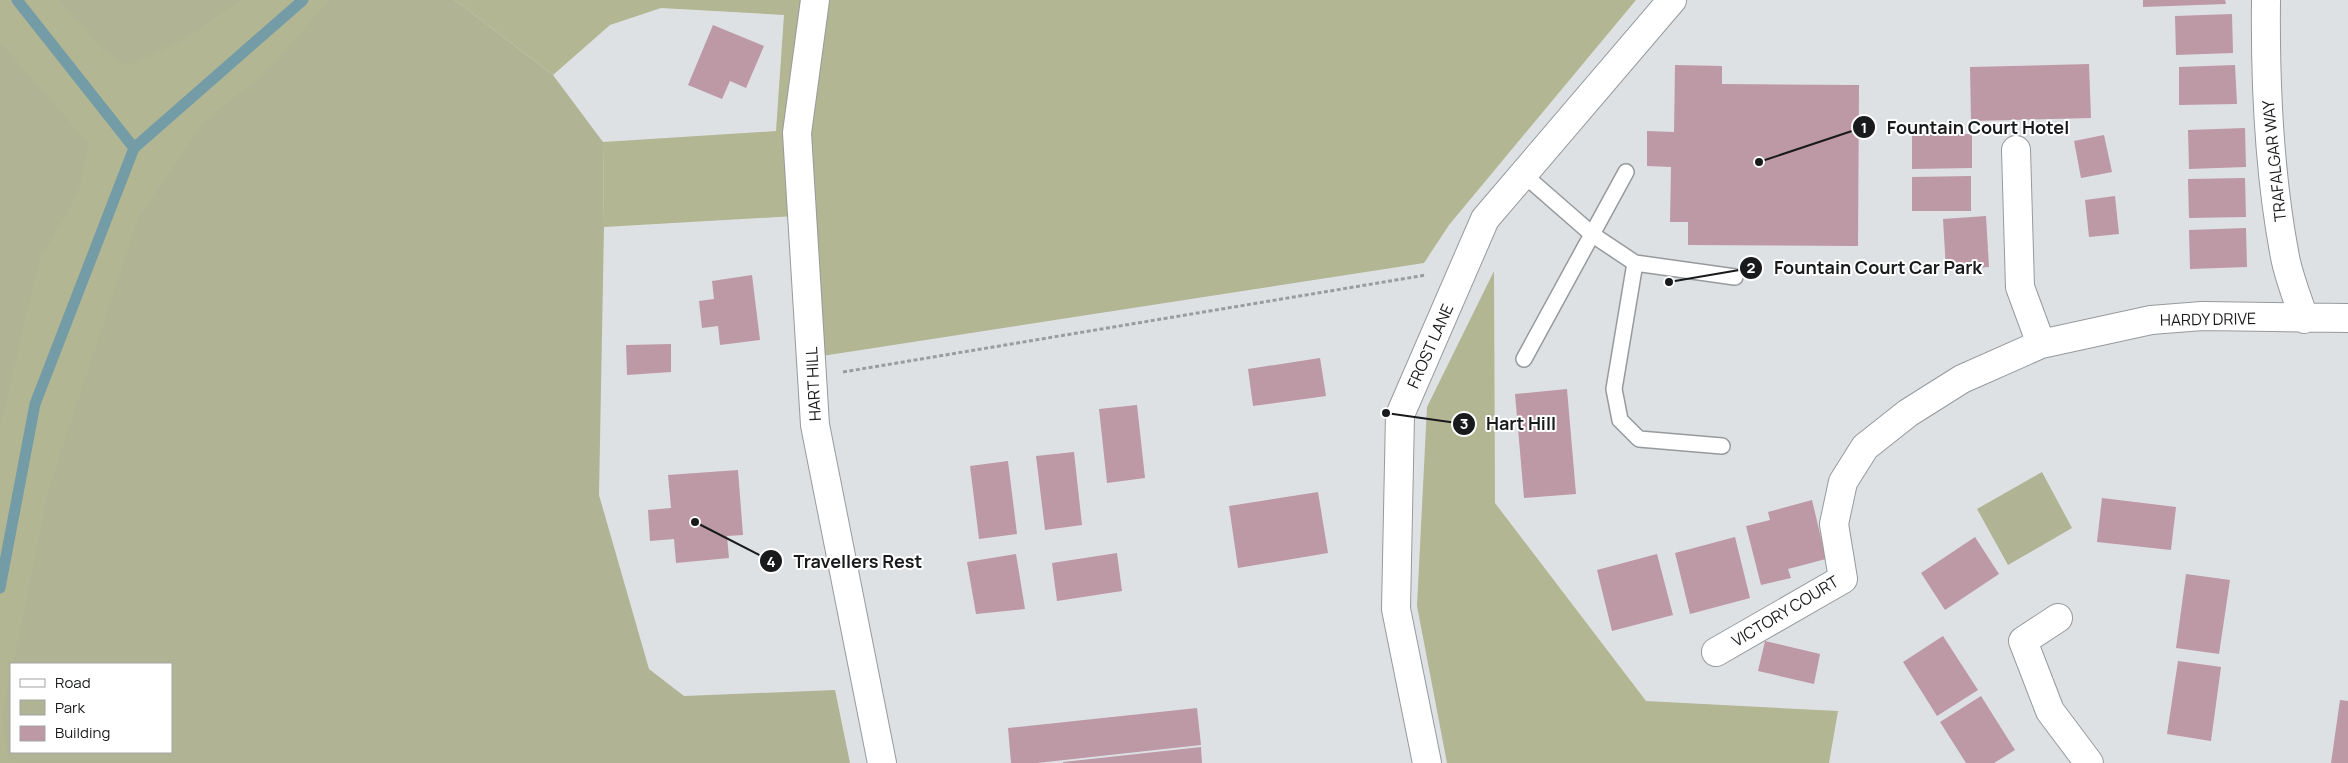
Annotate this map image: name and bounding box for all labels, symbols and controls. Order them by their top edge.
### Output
street label: TRAFALGAR WAY [2257,99,2291,223]
callout: Fountain Court Hotel [1851,111,2079,144]
text: Fountain Court Hotel [1887,115,2069,139]
text: 1 [1861,117,1867,138]
callout: Fountain Court Car Park [1739,252,1992,285]
text: Fountain Court Car Park [1774,255,1983,279]
text: 2 [1747,257,1756,278]
street label: FROST LANE [1402,300,1458,392]
street label: HARDY DRIVE [2160,307,2256,331]
street label: HART HILL [800,346,826,422]
callout: Hart Hill [1451,407,1566,440]
text: Hart Hill [1486,411,1556,435]
text: 3 [1460,413,1468,434]
callout: Travellers Rest [758,545,932,578]
text: Travellers Rest [794,549,922,573]
text: 4 [766,551,776,572]
street label: VICTORY COURT [1727,570,1843,652]
legend [10,663,172,753]
text: Road [55,672,91,693]
text: Park [55,697,85,718]
text: Building [55,722,110,743]

